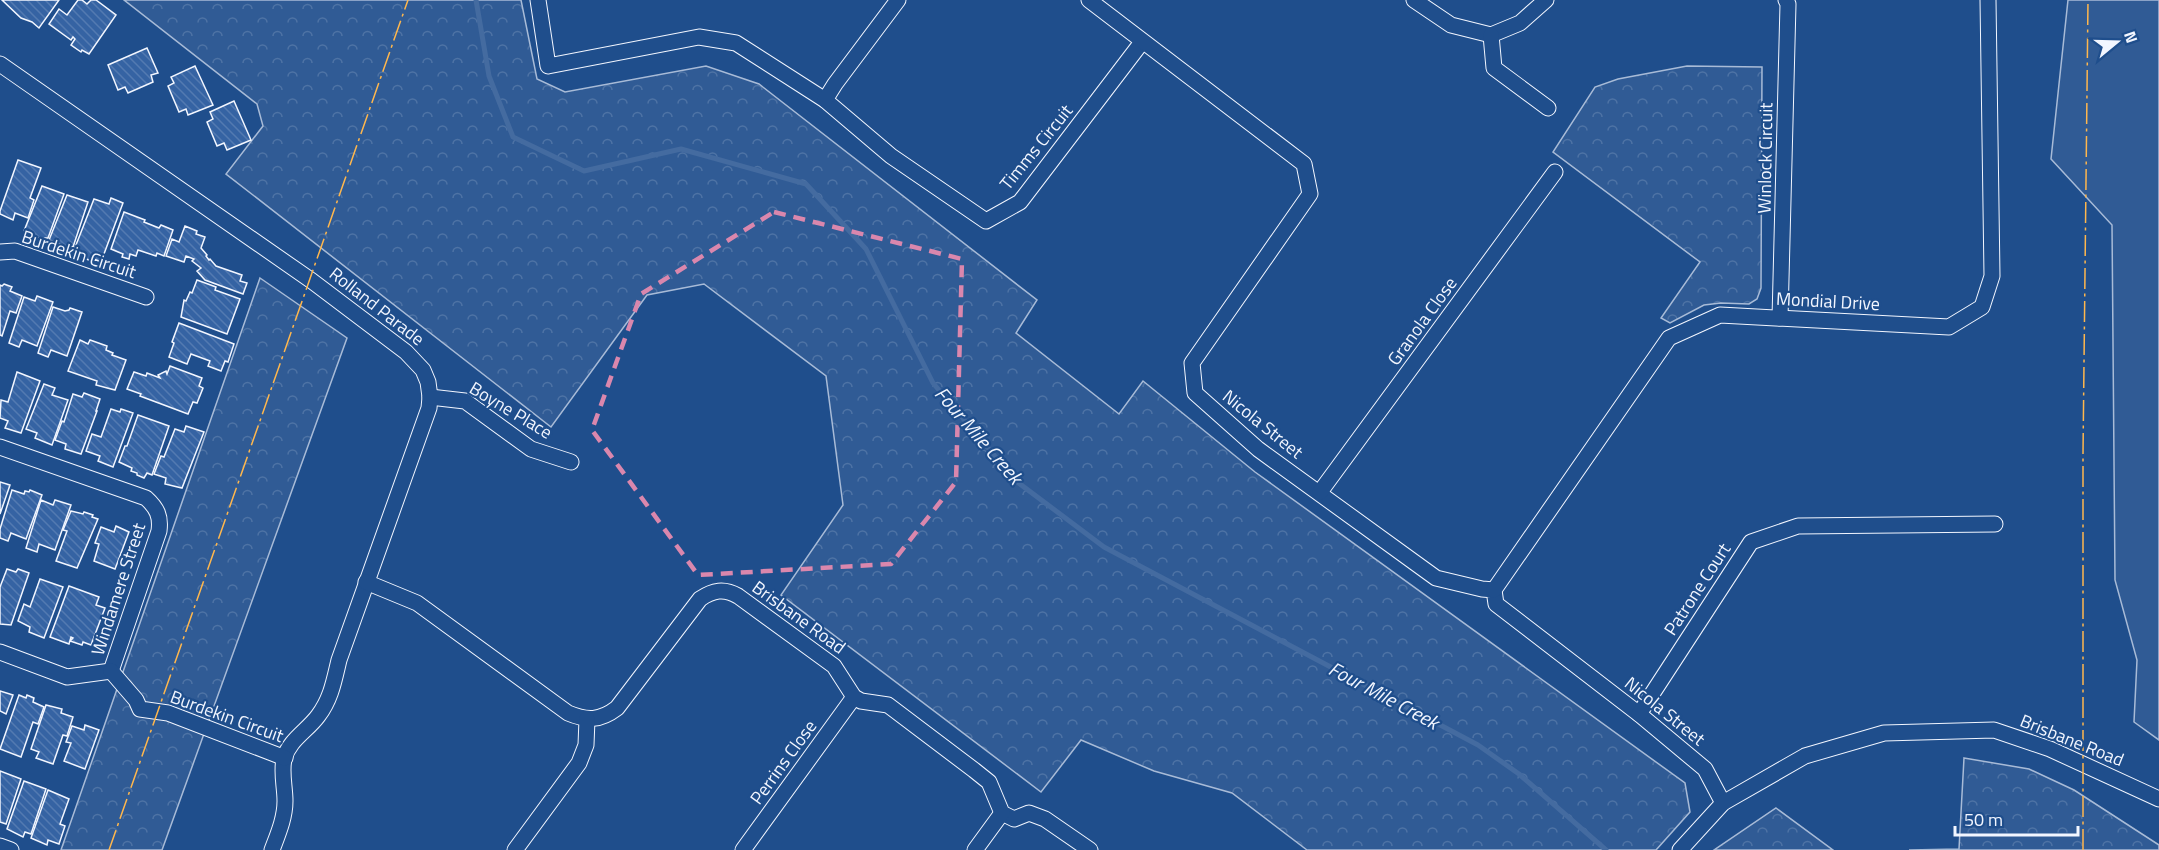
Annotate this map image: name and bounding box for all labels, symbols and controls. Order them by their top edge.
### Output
north arrow [2087,12,2147,72]
text: N [2118,28,2144,46]
street label: Timms Circuit [993,98,1079,196]
street label: Winlock Circuit [1751,102,1779,214]
street label: Burdekin Circuit [18,223,140,285]
street label: Rolland Parade [324,260,430,352]
street label: Granola Close [1381,271,1463,371]
street label: Mondial Drive [1775,285,1881,317]
street label: Boyne Place [464,375,558,445]
water label: Four Mile Creek [928,379,1032,492]
street label: Nicola Street [1217,383,1310,465]
street label: Windamere Street [84,519,152,659]
street label: Patrone Court [1657,537,1737,641]
street label: Brisbane Road [747,574,851,660]
water label: Four Mile Creek [1323,653,1447,738]
street label: Nicola Street [1619,670,1712,752]
street label: Burdekin Circuit [167,683,288,749]
street label: Brisbane Road [2016,707,2128,773]
street label: Perrins Close [743,714,823,810]
scale bar [1955,799,2078,837]
text: 50 m [1964,806,2003,833]

